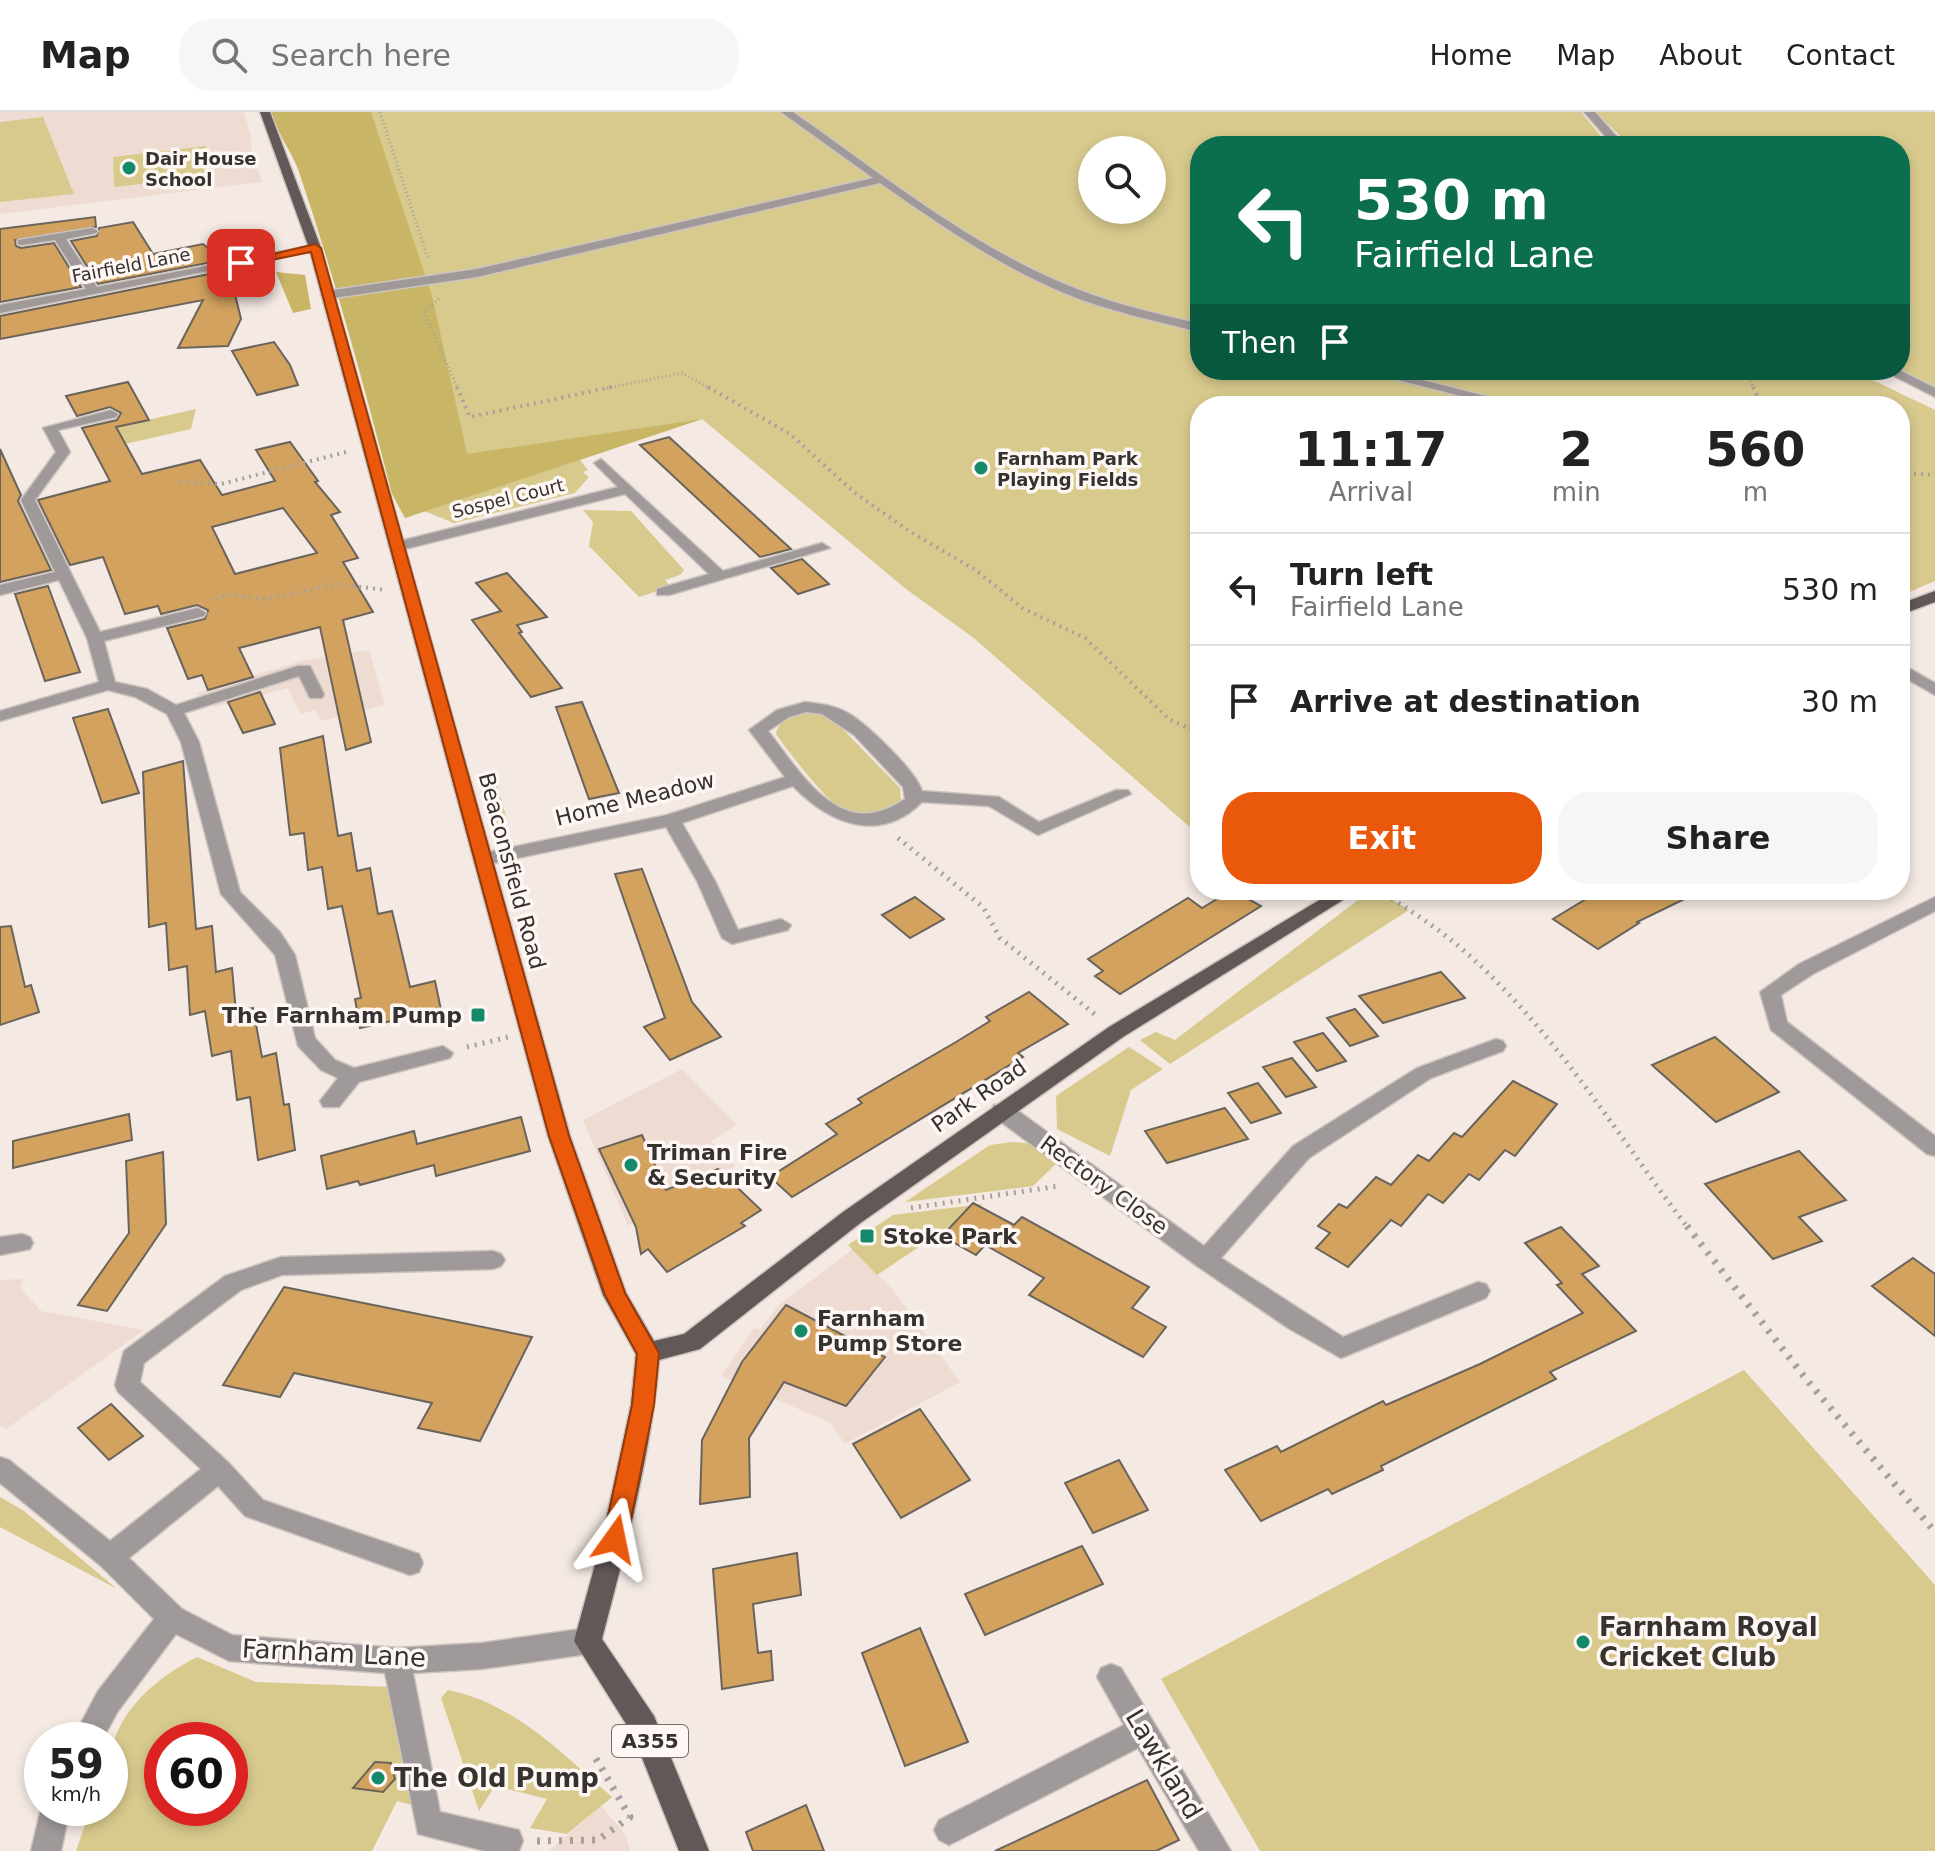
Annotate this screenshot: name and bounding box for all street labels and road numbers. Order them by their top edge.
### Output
street label: Fairfield Lane [70,243,192,287]
street label: Sospel Court [450,474,566,522]
street label: Home Meadow [553,767,717,831]
street label: Beaconsfield Road [474,770,550,972]
street label: Park Road [927,1054,1031,1138]
street label: Rectory Close [1036,1131,1172,1239]
street label: Farnham Lane [241,1633,427,1673]
street label: Lawkland [1119,1704,1209,1824]
road number: A355 [612,1725,688,1757]

